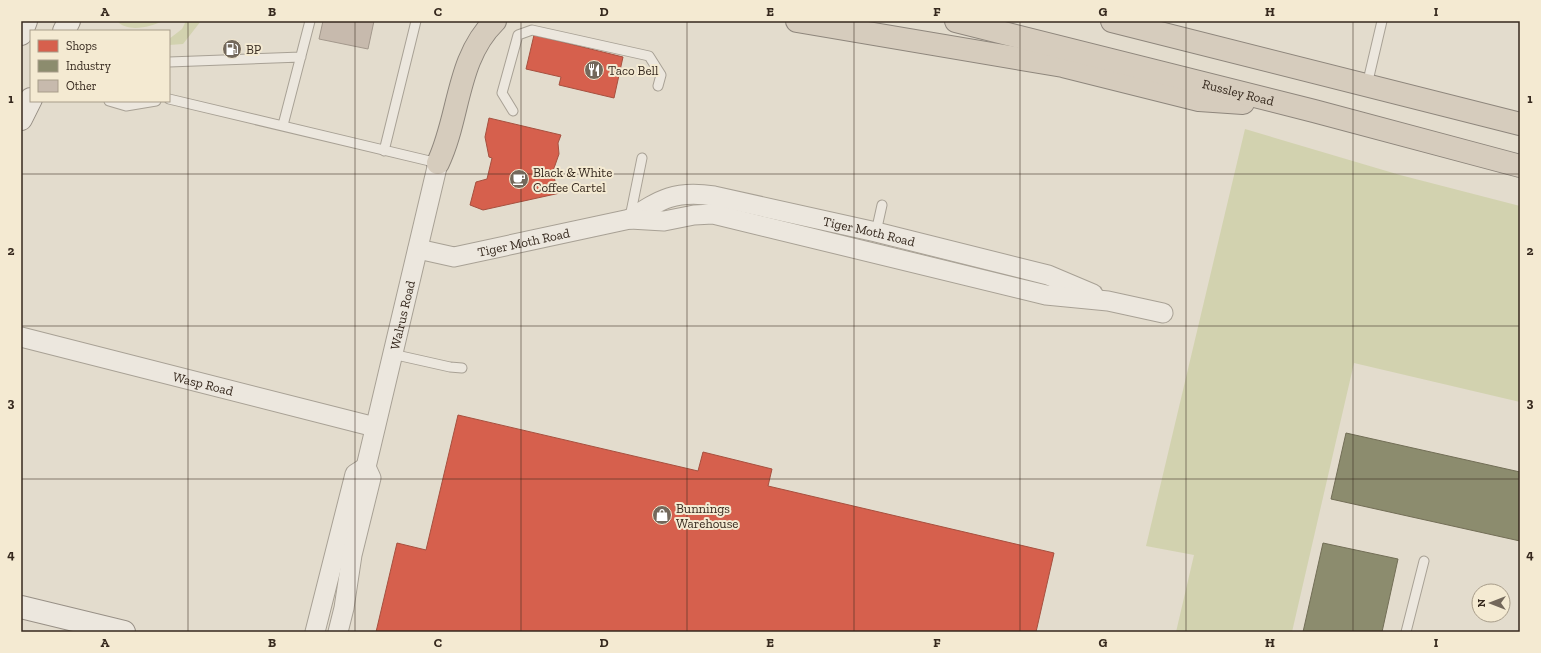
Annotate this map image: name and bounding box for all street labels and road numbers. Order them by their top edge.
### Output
street label: Russley Road [1201,76,1276,108]
street label: Tiger Moth Road [822,213,917,249]
street label: Tiger Moth Road [476,225,571,259]
street label: Walrus Road [387,279,417,351]
street label: Wasp Road [171,368,235,398]

